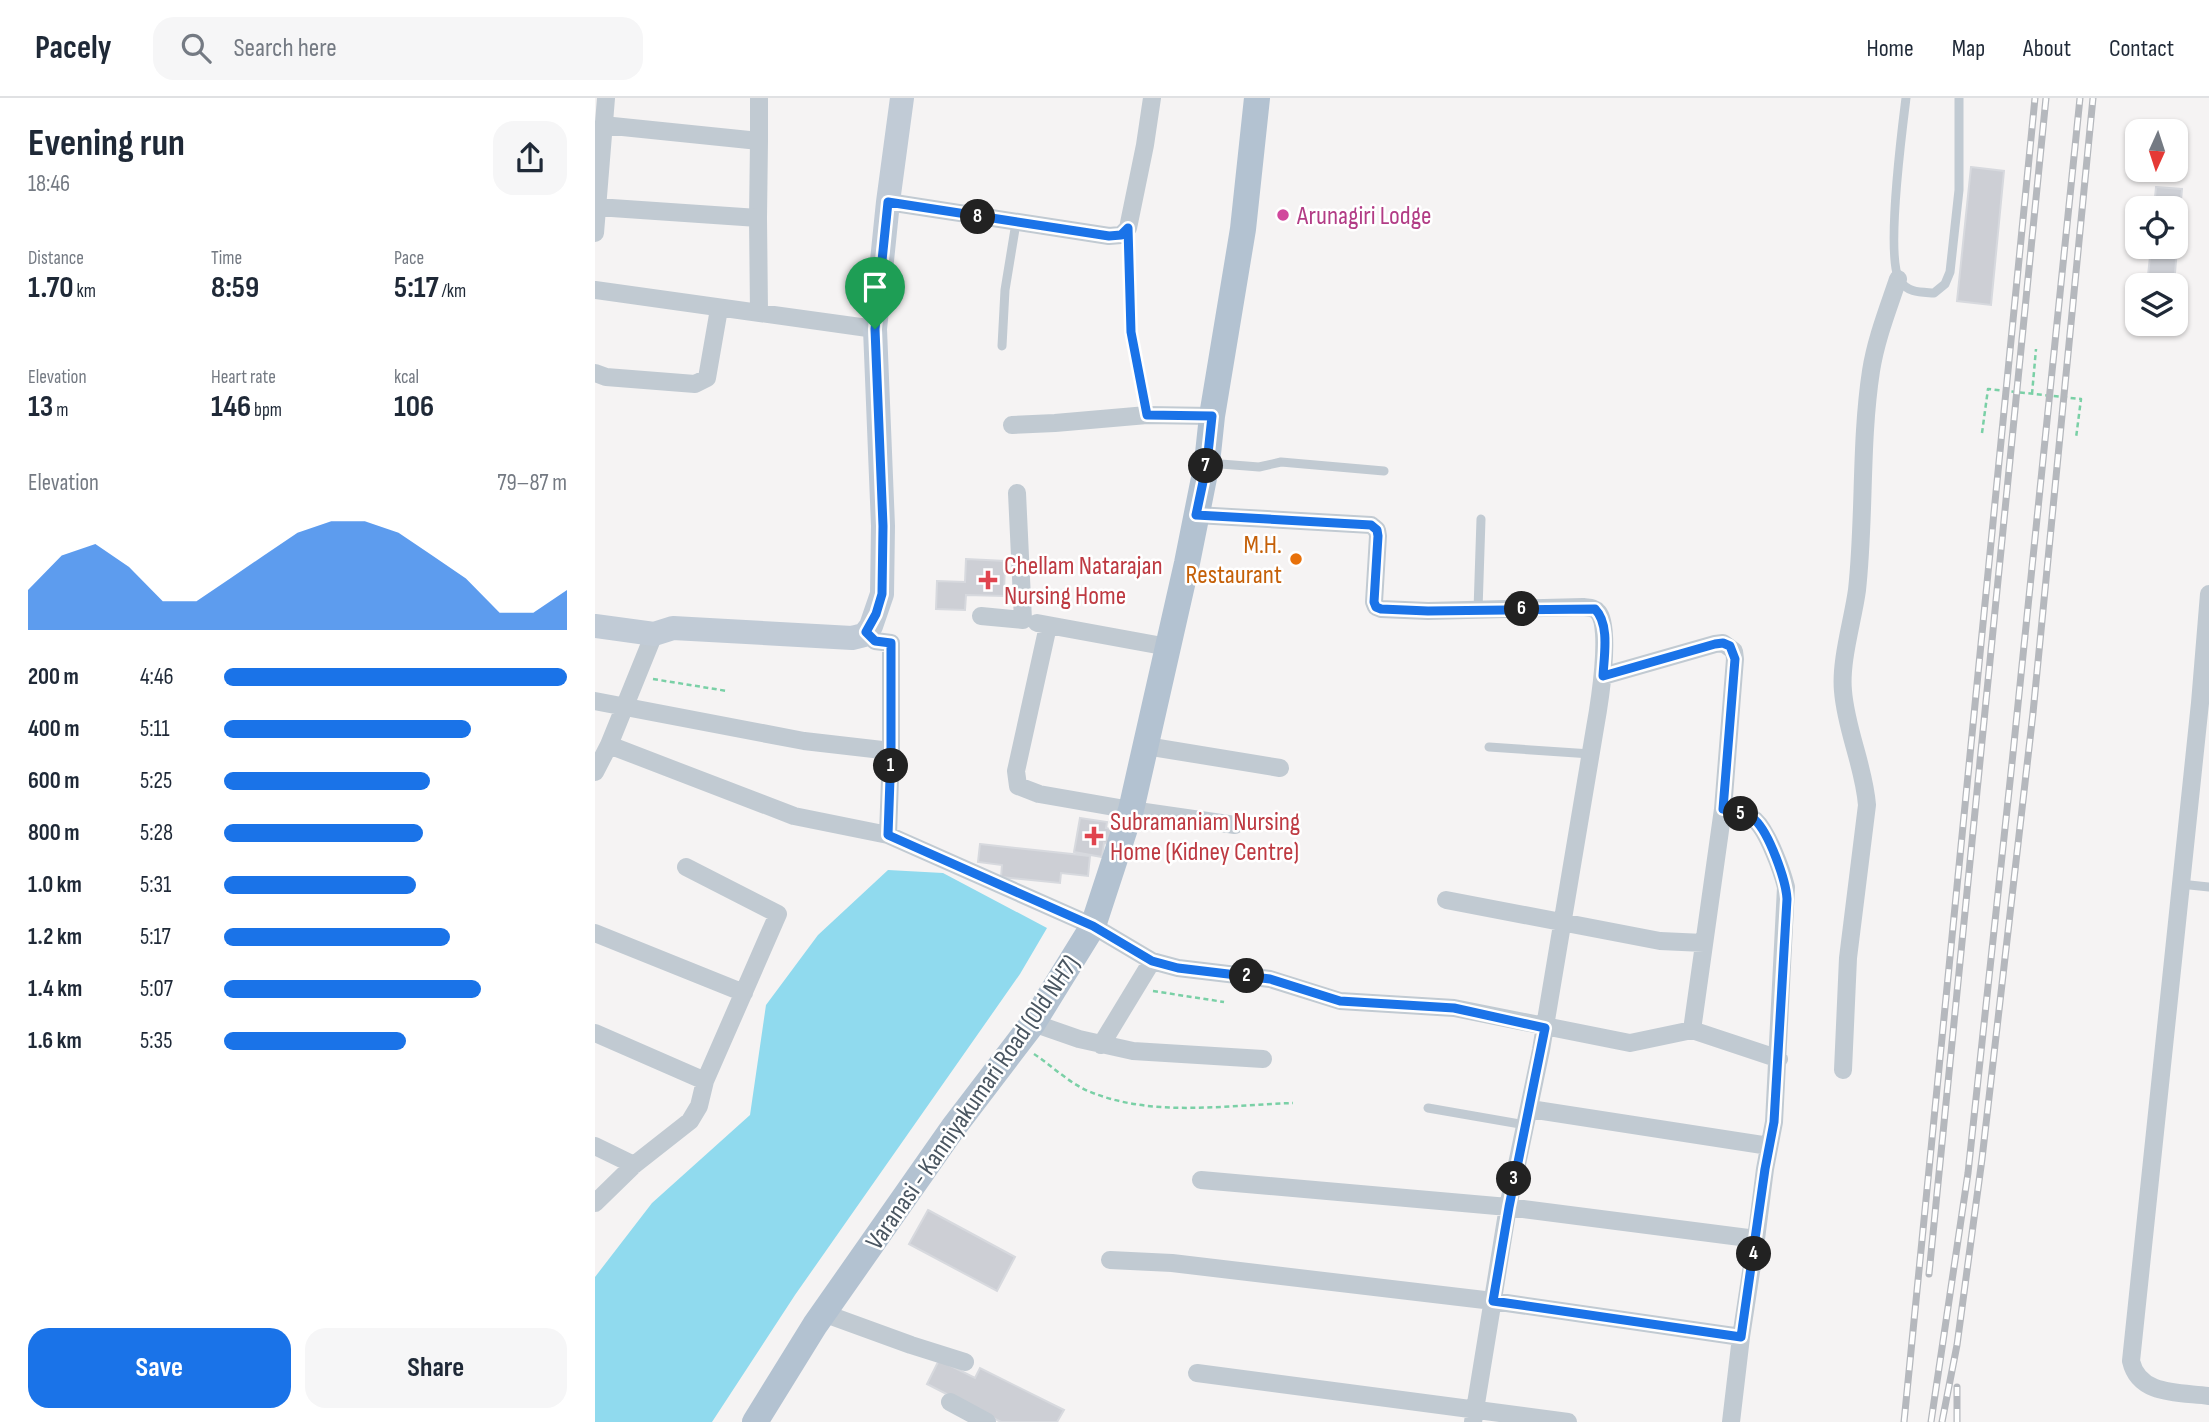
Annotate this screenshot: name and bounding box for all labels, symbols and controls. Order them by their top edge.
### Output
search box [153,17,643,80]
text: Pacely [35,28,111,68]
icon: search [177,29,215,67]
text: Search here [233,33,337,64]
text: Home [1866,34,1914,63]
text: Map [1952,34,1985,63]
text: About [2023,34,2071,63]
text: Contact [2109,34,2174,63]
north arrow [2125,119,2187,182]
map controls [2125,119,2188,336]
text: Evening run [28,121,185,166]
button: share [493,121,567,195]
text: 18:46 [28,170,70,198]
button: locate [2125,196,2188,259]
pin: 8 [961,200,995,234]
place label: Arunagiri Lodge [1296,201,1431,232]
text: 8 [973,205,982,228]
marker: Arunagiri Lodge [1275,207,1291,223]
text: Distance [28,247,84,270]
text: Time [211,247,242,270]
text: Pace [394,247,424,270]
pin [845,257,905,329]
icon: arrive [856,268,894,306]
text: 1.70 [28,270,73,306]
text: 8:59 [211,270,259,306]
text: 5:17 [394,270,439,306]
button: layers [2125,273,2188,336]
text: km [73,280,96,303]
text: /km [439,280,466,303]
text: Elevation [28,366,87,389]
text: Heart rate [211,366,276,389]
text: kcal [394,366,419,389]
text: 13 [28,389,53,425]
text: 146 [211,389,251,425]
text: 106 [394,389,434,425]
text: m [53,399,68,422]
text: bpm [251,399,282,422]
pin: 7 [1189,448,1223,484]
text: 7 [1201,454,1210,477]
text: Elevation [28,469,99,497]
text: 79–87 m [497,469,567,497]
place label: M.H. Restaurant [1186,530,1282,591]
place label: Chellam Natarajan Nursing Home [1004,551,1163,612]
marker: M.H. Restaurant [1288,551,1304,567]
marker: Chellam Natarajan Nursing Home [978,570,998,590]
pin: 6 [1504,592,1539,626]
text: 6 [1517,597,1526,620]
text: 200 m [28,663,79,691]
text: 4:46 [140,663,174,691]
text: 400 m [28,715,79,743]
text: 5:11 [140,715,170,743]
pin: 1 [873,748,909,784]
text: 1 [887,754,894,777]
text: 600 m [28,767,80,795]
text: 5:25 [140,767,172,795]
pin: 5 [1723,796,1759,832]
text: 5 [1736,802,1745,825]
place label: Subramaniam Nursing Home (Kidney Centre) [1110,807,1300,868]
text: 800 m [28,819,80,847]
text: 5:28 [140,819,173,847]
marker: Subramaniam Nursing Home (Kidney Centre) [1084,826,1104,846]
text: 1.0 km [28,871,82,899]
text: 5:31 [140,871,171,899]
text: 1.2 km [28,923,82,951]
text: 5:17 [140,923,171,951]
street label: Varanasi - Kanniyakumari Road (Old NH7) [860,950,1087,1256]
pin: 2 [1229,958,1265,994]
text: 2 [1242,964,1251,987]
text: 1.4 km [28,975,82,1003]
text: 5:07 [140,975,173,1003]
text: 1.6 km [28,1027,82,1055]
text: 5:35 [140,1027,172,1055]
pin: 3 [1497,1162,1531,1196]
text: 3 [1509,1167,1518,1190]
pin: 4 [1737,1236,1771,1272]
text: 4 [1749,1242,1758,1265]
button: Save [28,1328,291,1408]
button: Share [305,1328,567,1408]

